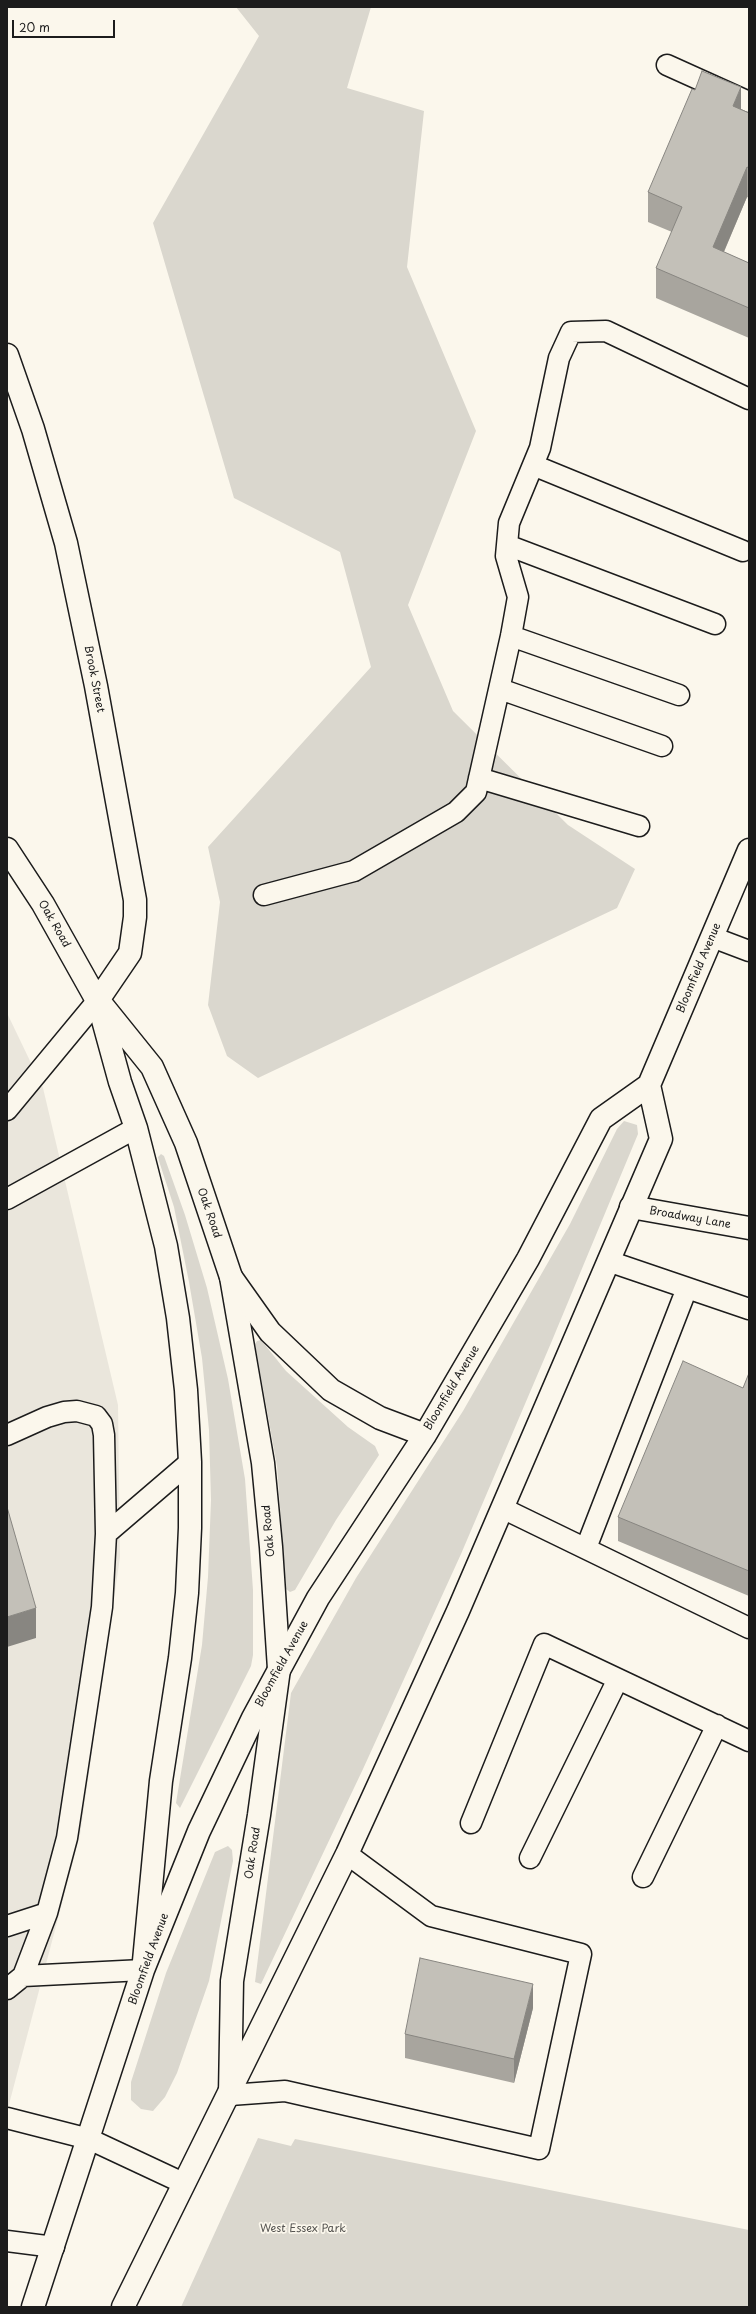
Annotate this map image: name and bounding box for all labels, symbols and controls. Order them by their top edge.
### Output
scale bar [14,12,117,38]
text: 20 m [19,18,50,36]
street label: Brook Street [81,644,107,714]
street label: Oak Road [35,898,73,950]
street label: Bloomfield Avenue [674,921,724,1015]
street label: Oak Road [194,1186,224,1240]
street label: Broadway Lane [648,1204,732,1232]
street label: Bloomfield Avenue [421,1343,483,1433]
street label: Oak Road [260,1504,278,1558]
street label: Bloomfield Avenue [253,1619,311,1709]
street label: Oak Road [242,1826,264,1880]
street label: Bloomfield Avenue [126,1911,172,2007]
park label: West Essex Park [260,2222,346,2236]

